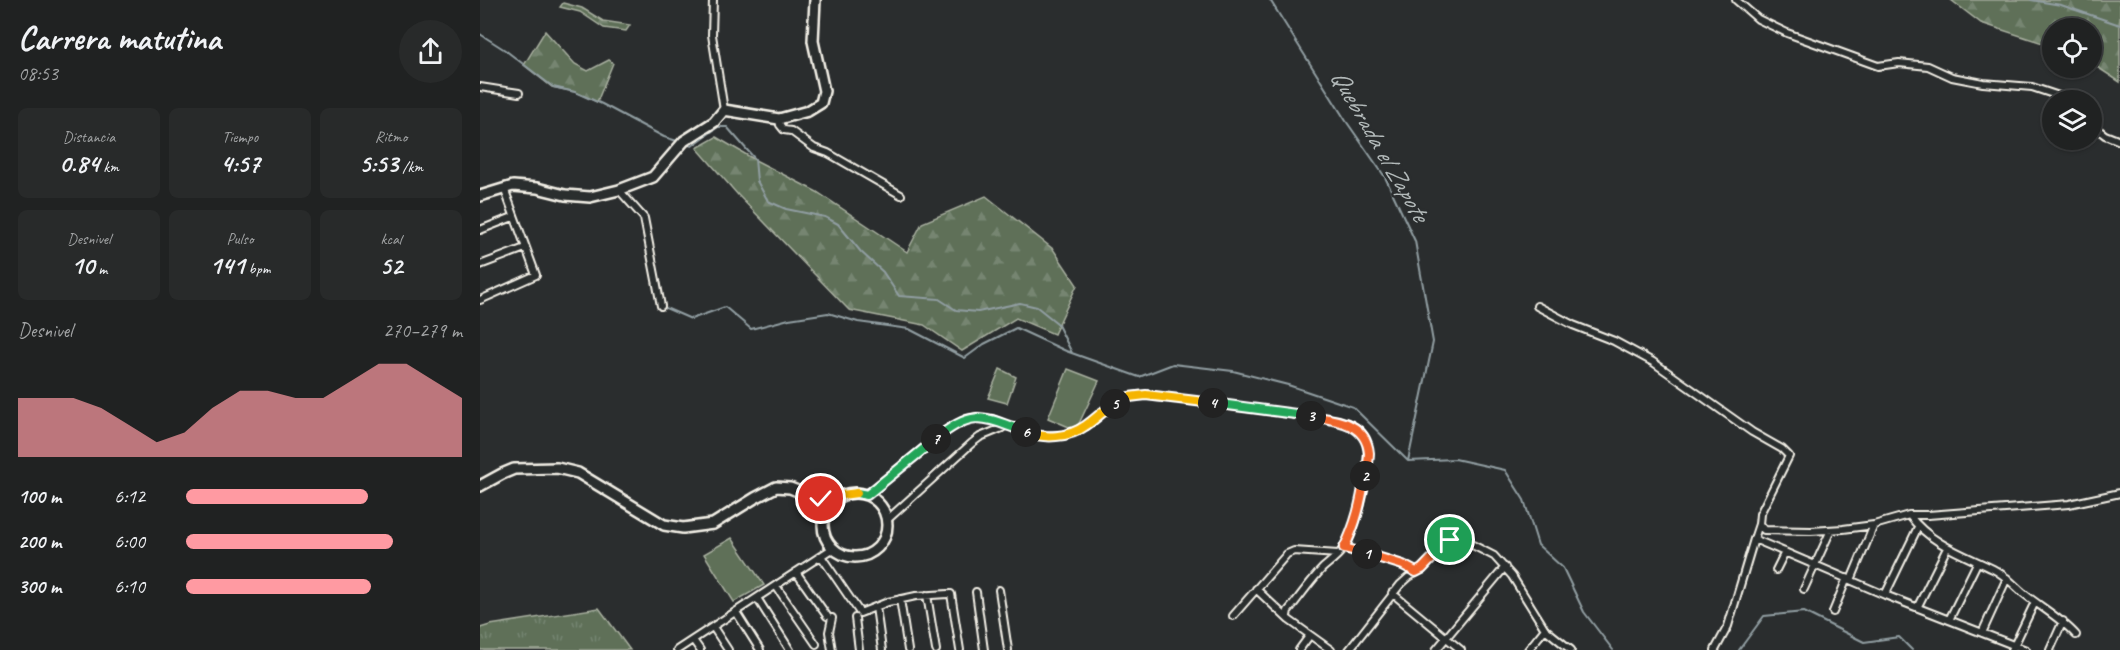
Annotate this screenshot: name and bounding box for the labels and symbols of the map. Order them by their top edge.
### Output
water label: Quebrada el Zapote [1323,63,1439,230]
pin: 4 [1198,388,1228,418]
pin: 5 [1100,389,1130,419]
pin: 3 [1296,401,1326,431]
pin: 6 [1011,417,1041,447]
pin: 7 [921,424,951,454]
pin: 2 [1350,461,1380,491]
pin [795,473,846,524]
pin [1424,514,1475,565]
pin: 1 [1352,539,1382,569]

